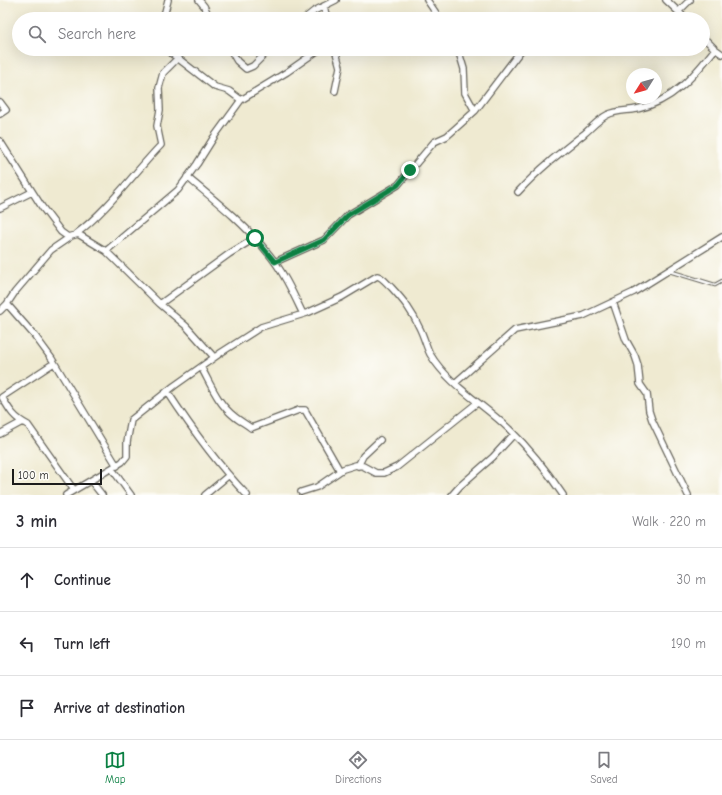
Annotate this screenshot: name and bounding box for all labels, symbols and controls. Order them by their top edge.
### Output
search box [12,12,710,56]
icon: search [26,23,48,45]
text: Search here [58,25,136,43]
north arrow [626,68,662,104]
route end [401,161,419,179]
route start [246,229,264,247]
scale bar [12,467,102,486]
text: 100 m [18,469,49,482]
text: 3 min [16,512,57,531]
text: Walk · 220 m [632,514,706,529]
icon: ahead [16,569,38,591]
text: Continue [54,571,111,589]
text: 30 m [676,572,706,587]
icon: left [16,633,38,655]
text: Turn left [54,635,110,653]
text: 190 m [671,636,706,651]
icon: arrive [16,697,38,719]
text: Arrive at destination [54,699,185,717]
tab: Map [104,749,126,786]
tab: Directions [335,749,382,786]
tab: Saved [590,749,618,786]

